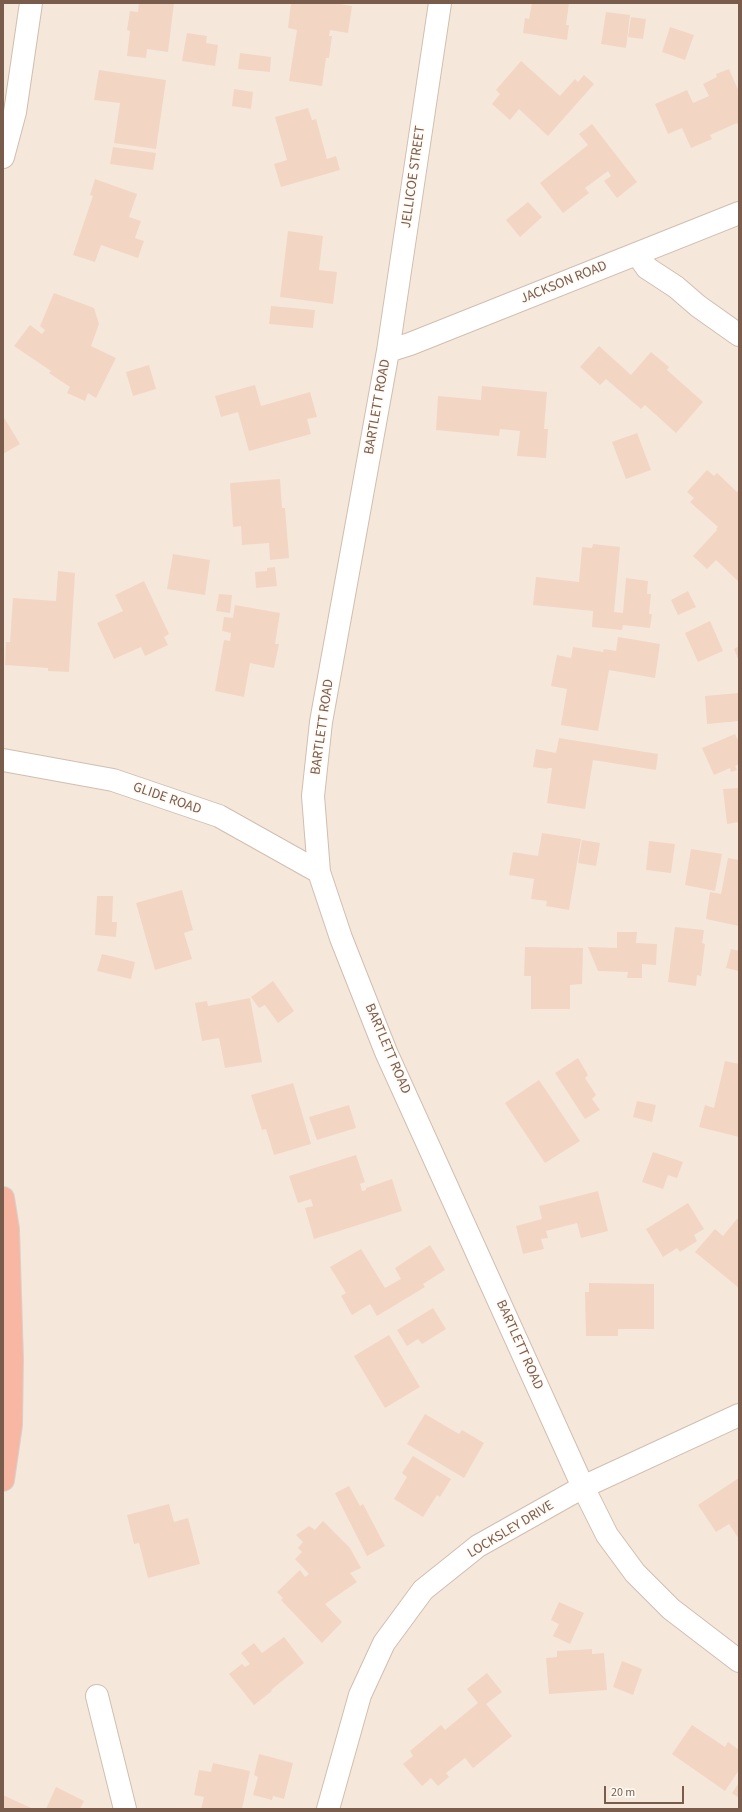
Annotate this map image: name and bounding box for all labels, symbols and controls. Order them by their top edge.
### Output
street label: JELLICOE STREET [398,125,430,229]
street label: JACKSON ROAD [518,258,610,308]
street label: BARTLETT ROAD [361,358,395,456]
street label: BARTLETT ROAD [308,678,338,776]
street label: GLIDE ROAD [131,779,203,819]
street label: BARTLETT ROAD [360,1001,414,1097]
street label: BARTLETT ROAD [492,1298,546,1392]
street label: LOCKSLEY DRIVE [465,1498,557,1562]
scale bar [606,1778,686,1804]
text: 20 m [611,1784,635,1801]

